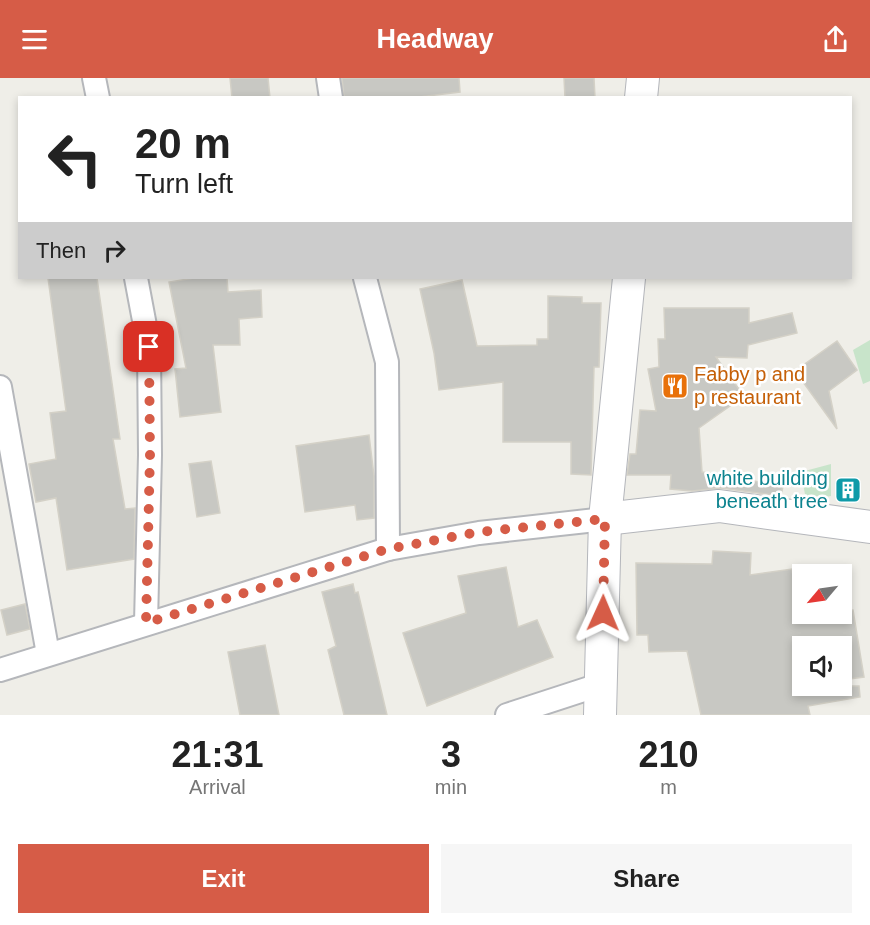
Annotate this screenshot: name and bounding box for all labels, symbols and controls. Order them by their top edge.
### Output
icon: menu [18,23,51,56]
icon: share [819,23,852,56]
text: Headway [376,24,494,54]
icon: left [36,120,114,198]
text: 20 m [135,120,231,167]
text: Turn left [135,169,233,199]
icon: right [98,234,131,267]
text: Then [36,238,86,263]
pin [123,321,174,372]
icon: arrive [132,330,165,363]
place label: Fabby p and p restaurant [694,363,805,408]
restaurant icon: Fabby p and p restaurant [660,371,690,401]
place label: white building beneath tree [706,467,828,512]
building icon: white building beneath tree [833,475,863,505]
north arrow [792,564,852,624]
map controls [792,564,852,696]
position arrow [571,581,635,645]
button: sound [792,636,852,696]
text: 21:31 [171,734,263,775]
text: 3 [441,734,461,775]
text: 210 [638,734,699,775]
text: Arrival [189,776,246,798]
text: min [435,776,467,798]
text: m [660,776,677,798]
button: Exit [18,844,429,913]
button: Share [441,844,852,913]

